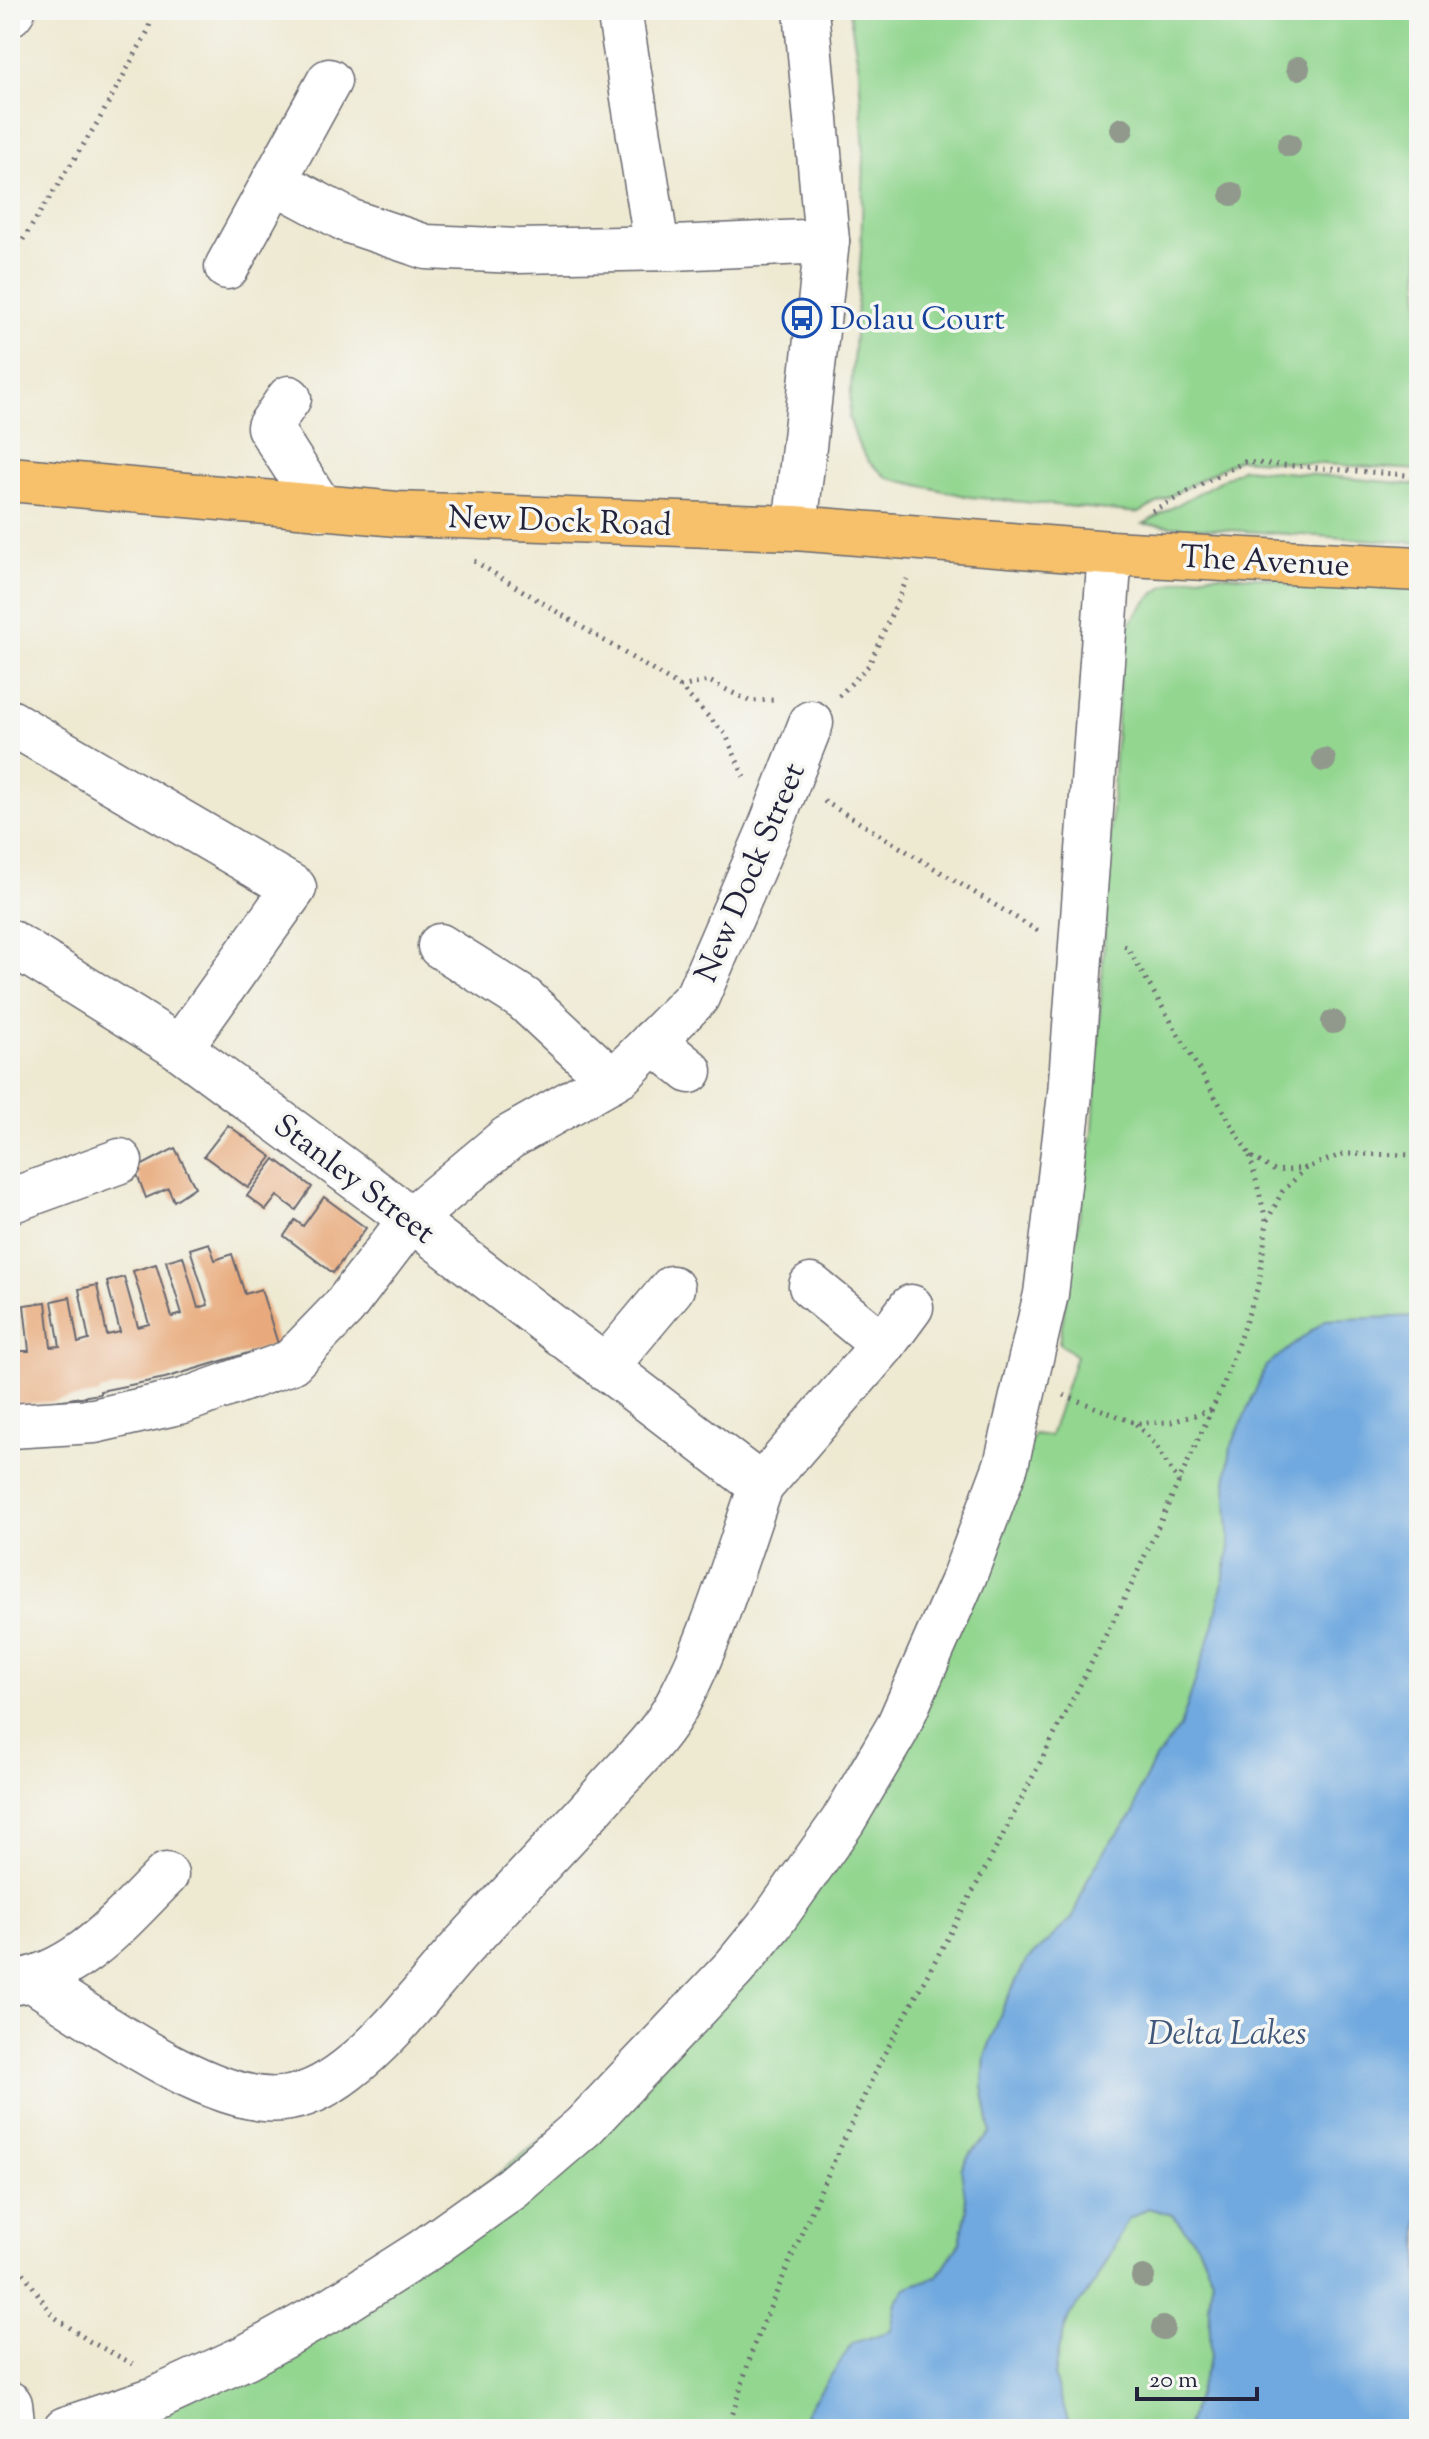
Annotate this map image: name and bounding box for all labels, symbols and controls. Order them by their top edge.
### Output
bus stop icon: Dolau Court [781,297,823,339]
place label: Dolau Court [830,298,1005,344]
street label: New Dock Road [447,496,672,550]
street label: The Avenue [1179,536,1351,590]
street label: New Dock Street [685,756,819,990]
street label: Stanley Street [263,1104,444,1257]
water label: Delta Lakes [1147,2011,1307,2060]
scale bar [1137,2351,1257,2401]
text: 20 m [1149,2364,1198,2398]

